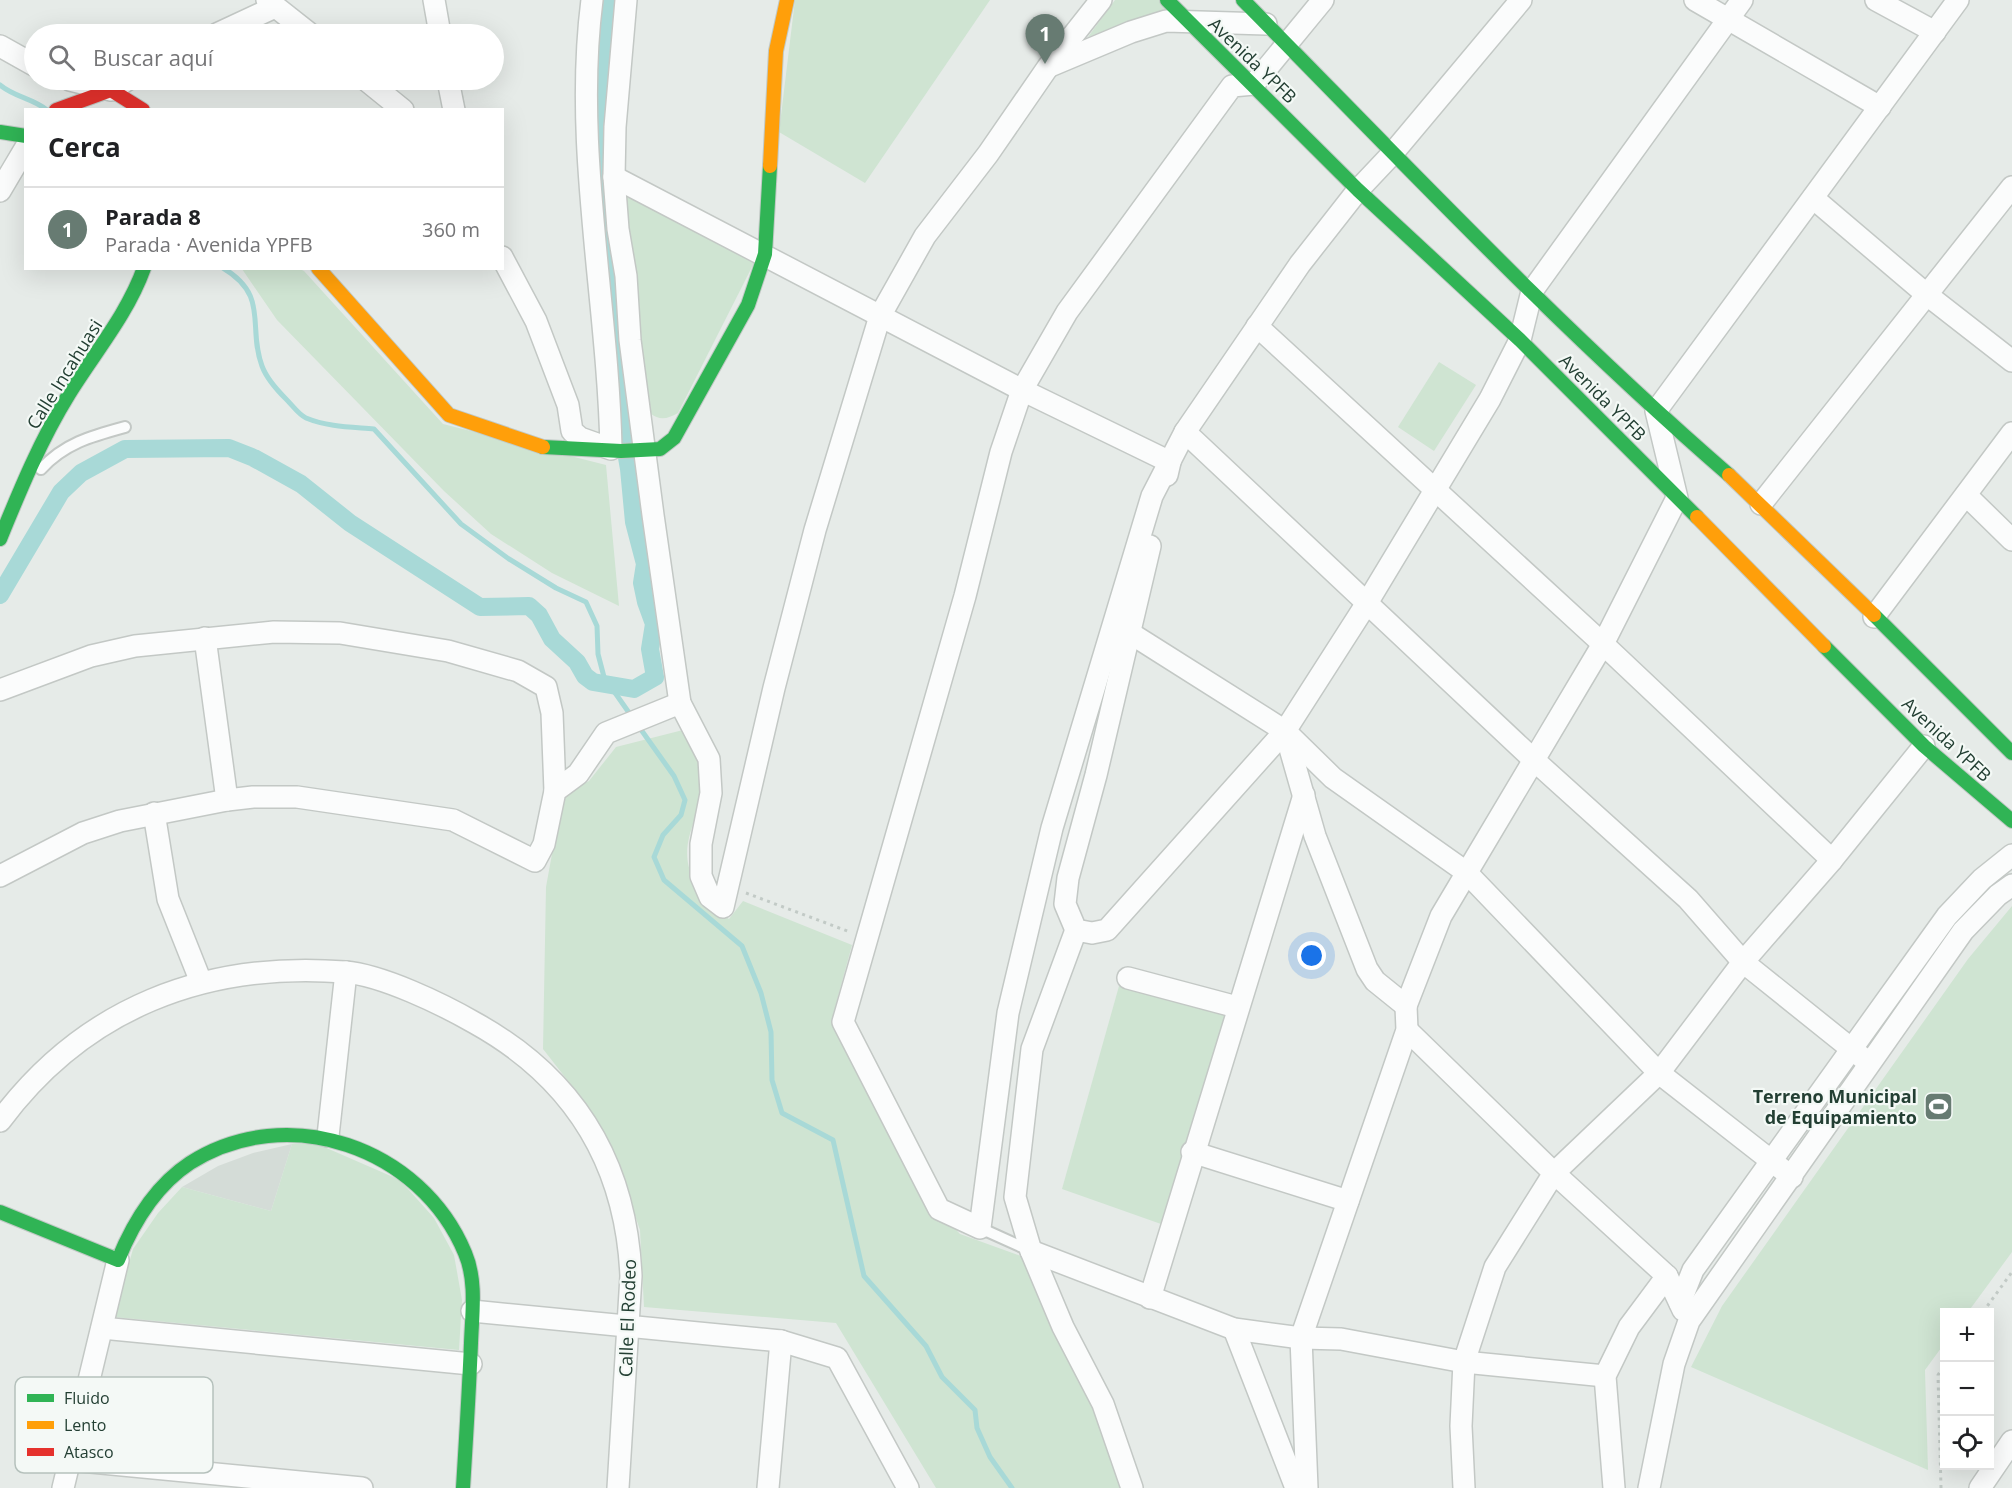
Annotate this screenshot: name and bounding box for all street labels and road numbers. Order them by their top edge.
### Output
street label: Avenida YPFB [1204,12,1302,108]
street label: Calle Incahuasi [21,315,107,433]
street label: Avenida YPFB [1554,348,1652,446]
street label: Avenida YPFB [1897,691,1997,787]
street label: Calle El Rodeo [613,1258,641,1378]

